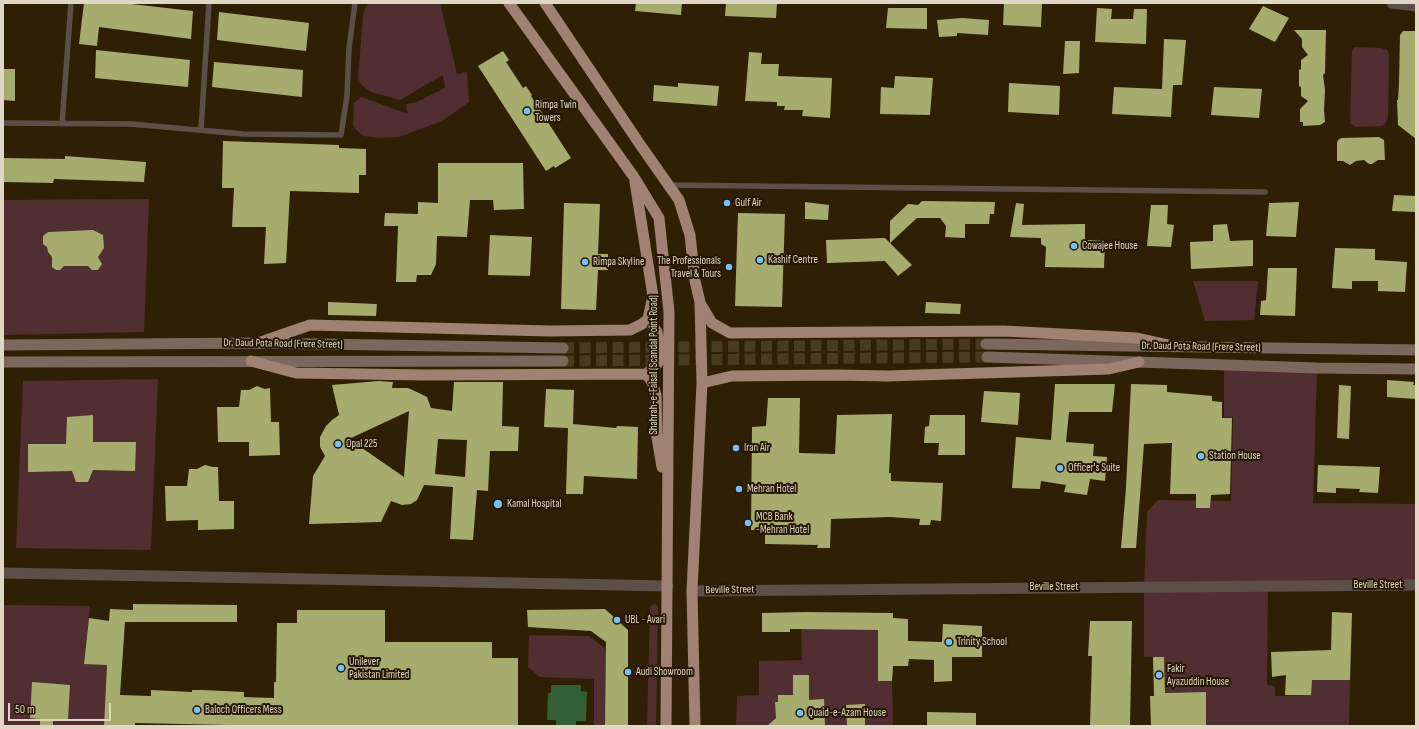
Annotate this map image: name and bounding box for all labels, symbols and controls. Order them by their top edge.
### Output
place label: Rimpa Twin Towers [535,98,577,124]
marker: Rimpa Twin Towers [522,106,532,116]
place label: Gulf Air [735,196,762,210]
marker: Gulf Air [722,198,732,208]
place label: Cowajee House [1082,239,1138,253]
marker: Cowajee House [1069,241,1079,251]
place label: Kashif Centre [768,253,818,267]
place label: The Professionals Travel & Tours [657,254,721,280]
place label: Rimpa Skyline [593,255,644,269]
marker: Kashif Centre [755,255,765,265]
marker: Rimpa Skyline [580,257,590,267]
marker: The Professionals Travel & Tours [724,262,734,272]
street label: Shahrah-e-Faisal (Scandal Point Road) [647,295,661,435]
street label: Dr. Daud Pota Road (Frere Street) [223,336,343,352]
street label: Dr. Daud Pota Road (Frere Street) [1141,339,1261,355]
place label: Opal 225 [346,437,377,451]
marker: Opal 225 [333,439,343,449]
place label: Iran Air [744,441,770,455]
marker: Iran Air [731,443,741,453]
place label: Station House [1209,449,1261,463]
marker: Station House [1196,451,1206,461]
place label: Officer's Suite [1068,461,1120,475]
marker: Officer's Suite [1055,463,1065,473]
place label: Mehran Hotel [747,482,796,496]
marker: Mehran Hotel [734,484,744,494]
place label: Kamal Hospital [507,497,562,511]
marker: Kamal Hospital [492,498,504,510]
place label: MCB Bank -Mehran Hotel [756,510,809,536]
marker: MCB Bank -Mehran Hotel [743,518,753,528]
street label: Beville Street [1353,578,1403,592]
street label: Beville Street [1029,580,1079,594]
street label: Beville Street [705,583,755,597]
place label: UBL - Avari [625,613,665,627]
marker: UBL - Avari [612,615,622,625]
place label: Trinity School [957,635,1007,649]
marker: Trinity School [944,637,954,647]
place label: Unilever Pakistan Limited [349,655,409,681]
place label: Fakir Ayazuddin House [1167,662,1229,688]
marker: Unilever Pakistan Limited [336,663,346,673]
place label: Audi Showroom [636,665,693,679]
marker: Audi Showroom [623,667,633,677]
marker: Fakir Ayazuddin House [1154,670,1164,680]
scale bar [10,695,113,721]
text: 50 m [15,702,35,717]
place label: Baloch Officers Mess [205,703,282,717]
marker: Baloch Officers Mess [192,705,202,715]
place label: Quaid-e-Azam House [808,706,886,720]
marker: Quaid-e-Azam House [795,708,805,718]

